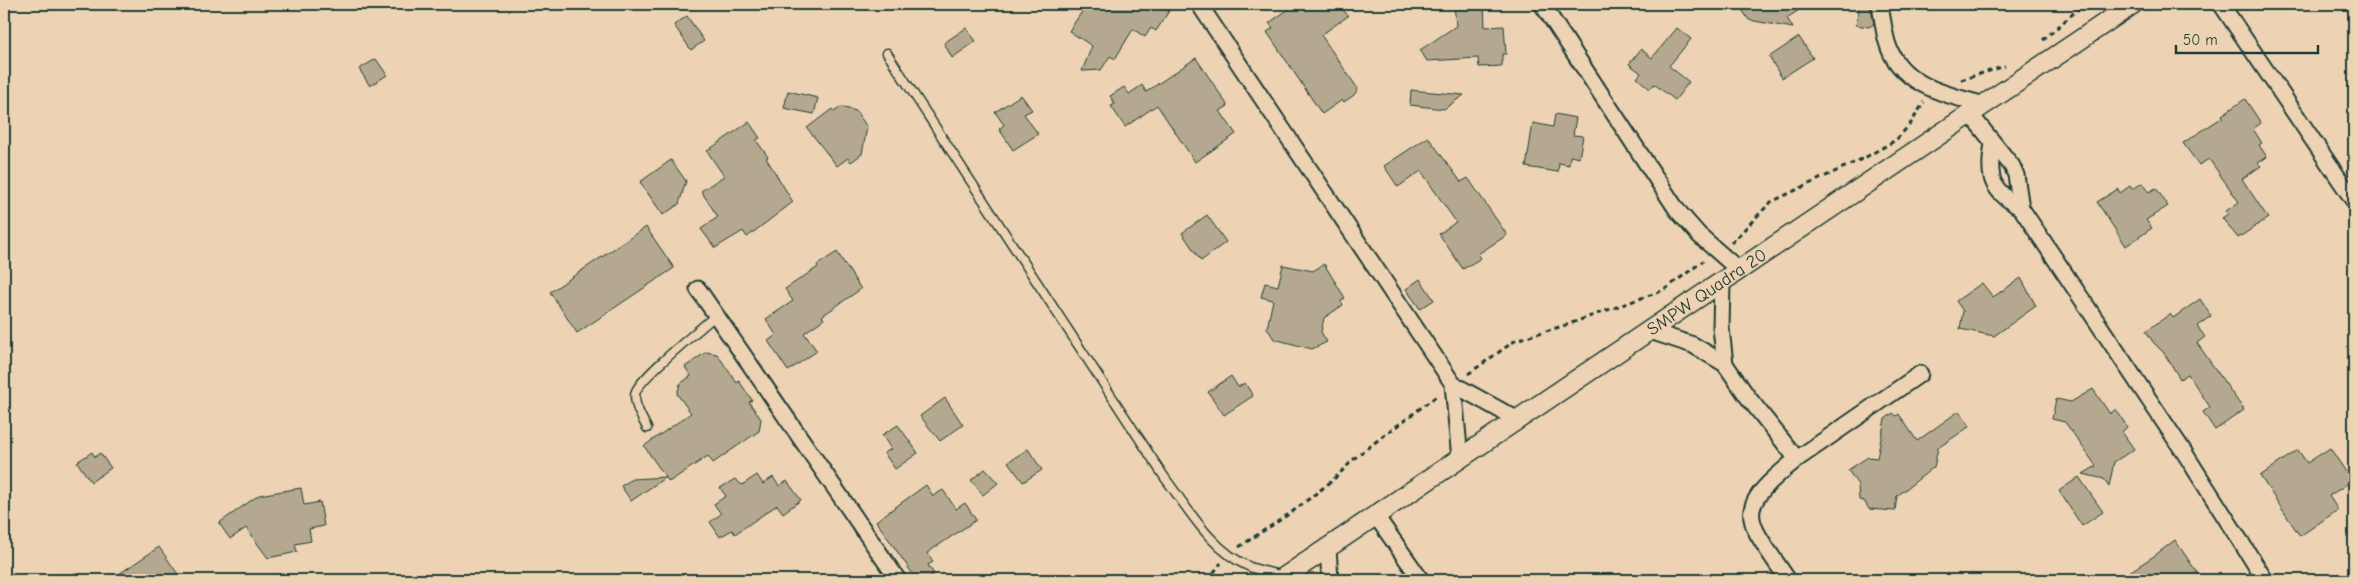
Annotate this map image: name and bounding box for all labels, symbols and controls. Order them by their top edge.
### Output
scale bar [2176,22,2318,54]
text: 50 m [2183,31,2218,49]
street label: SMPW Quadra 20 [1643,244,1771,340]

